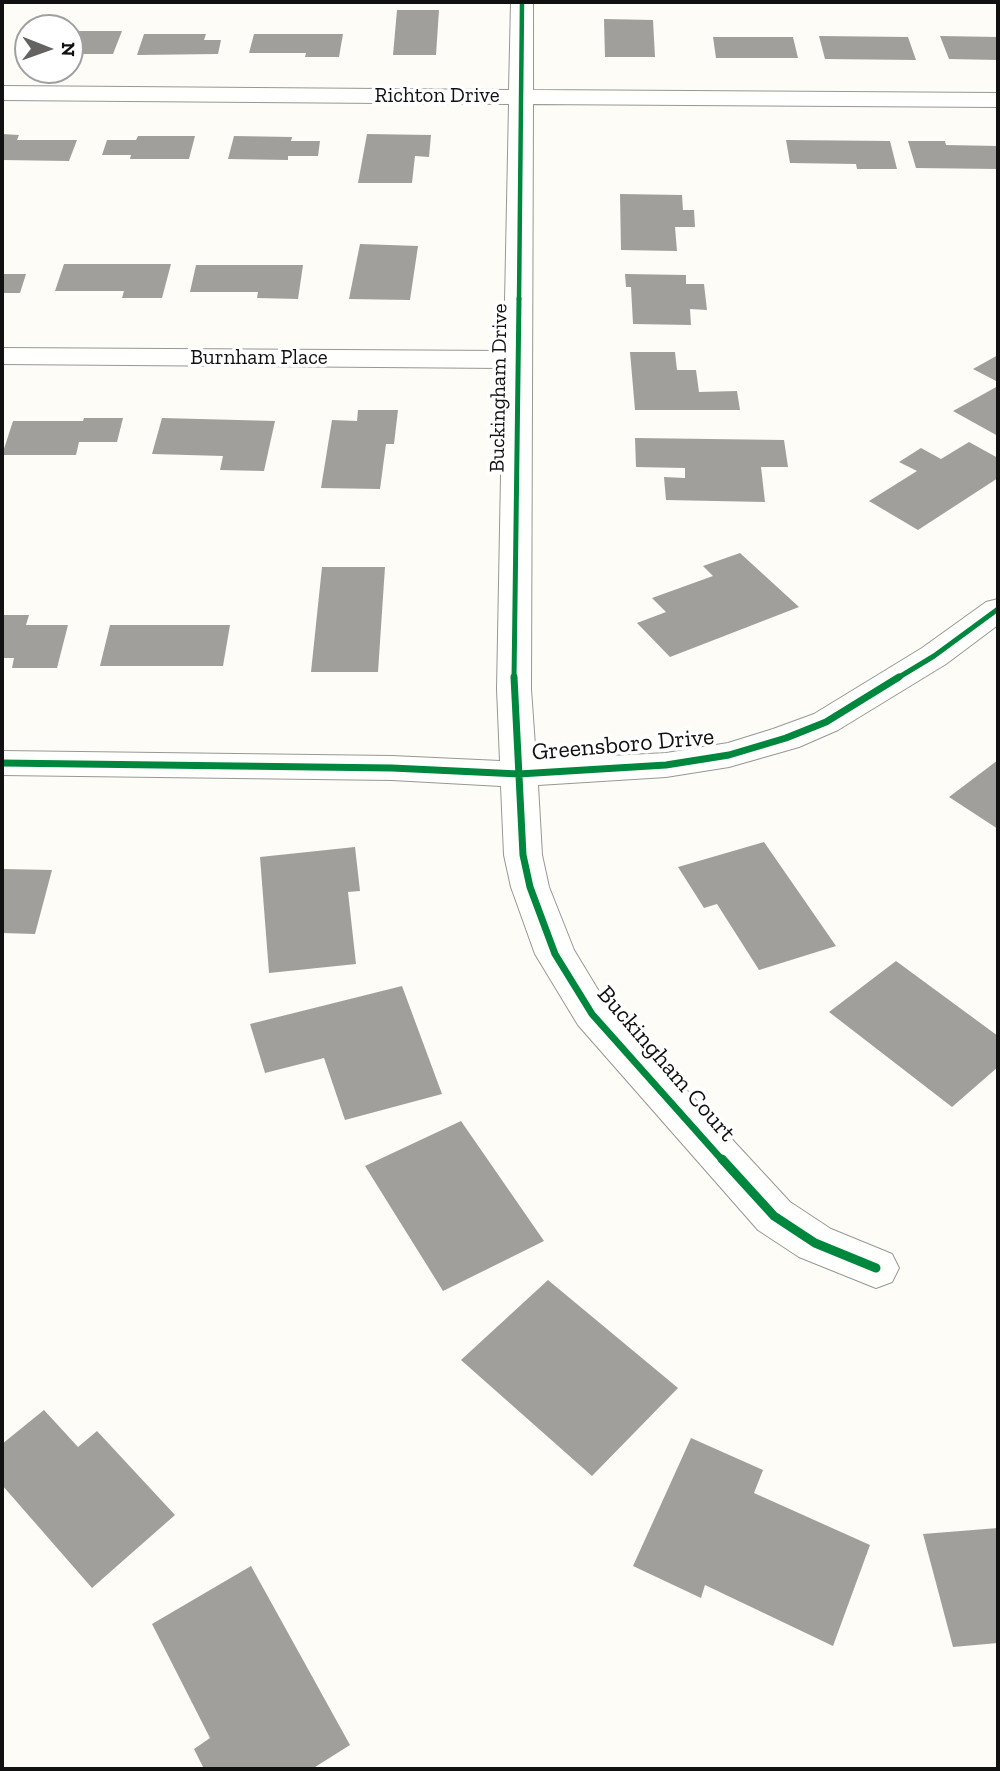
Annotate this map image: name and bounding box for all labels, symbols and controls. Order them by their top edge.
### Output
north arrow [14,14,84,84]
text: N [57,42,80,57]
street label: Richton Drive [374,83,500,109]
street label: Buckingham Drive [485,303,513,473]
street label: Burnham Place [190,345,328,371]
street label: Greensboro Drive [531,723,715,767]
street label: Buckingham Court [591,980,741,1148]

